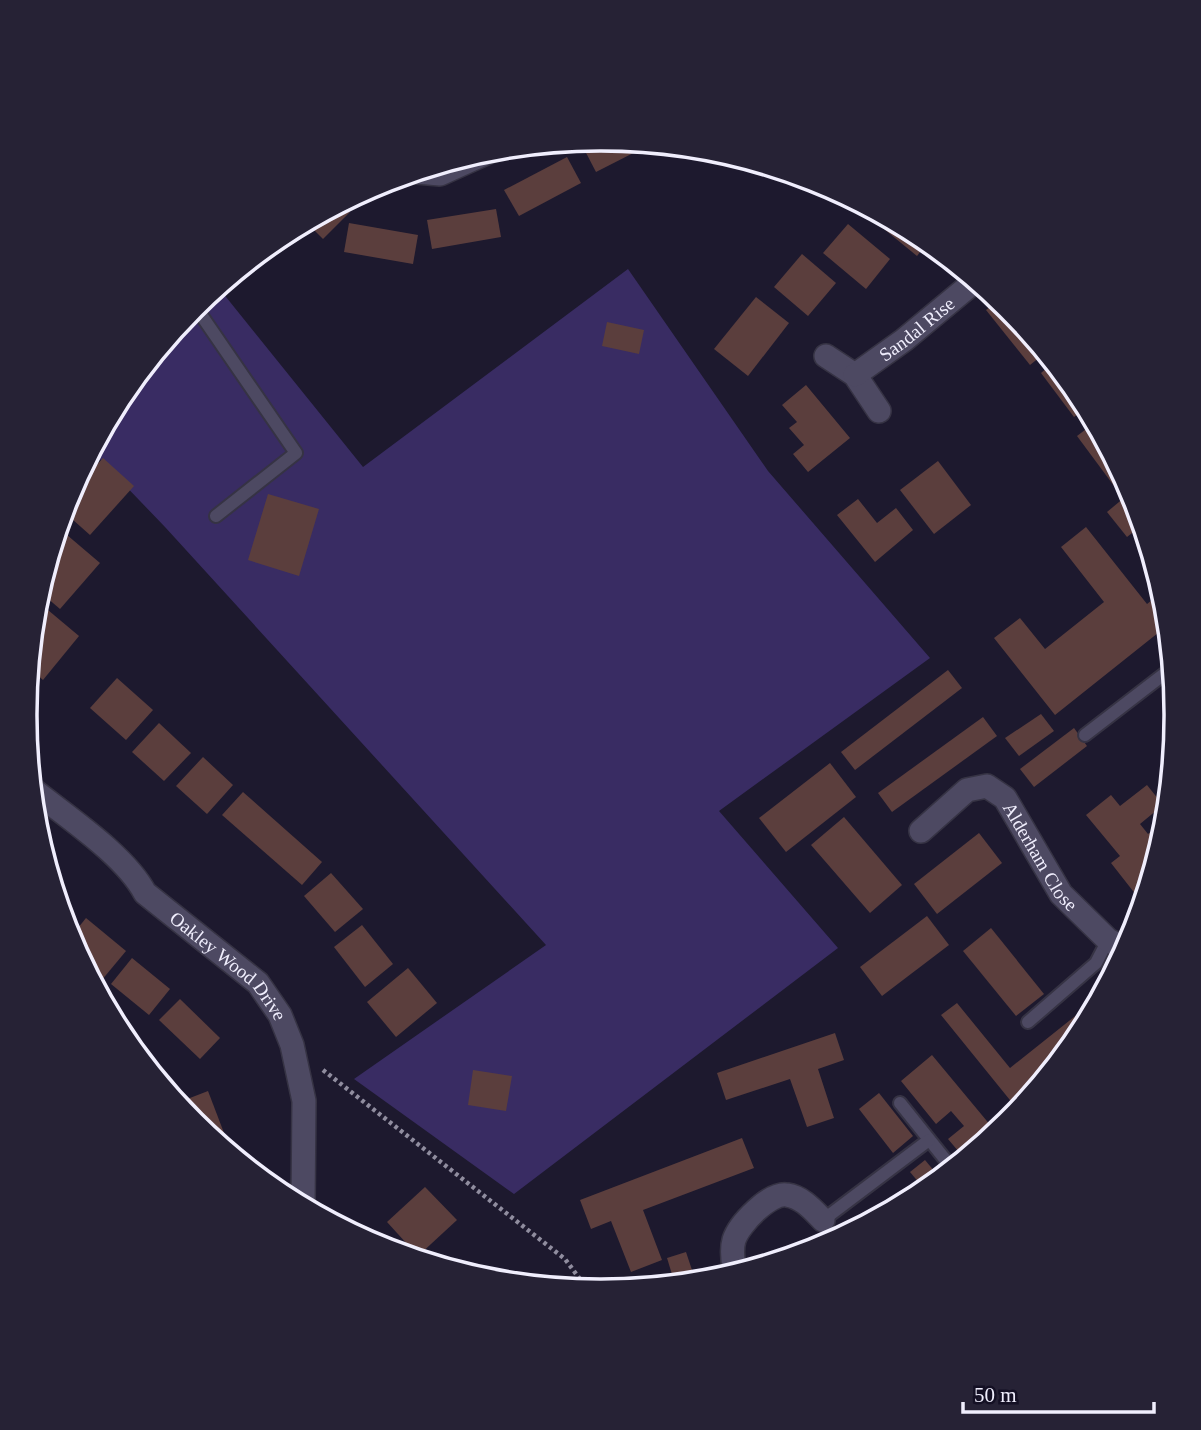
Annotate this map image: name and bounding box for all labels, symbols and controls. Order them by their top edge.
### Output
street label: Sandal Rise [875,292,958,365]
street label: Alderham Close [999,798,1082,915]
street label: Oakley Wood Drive [166,907,291,1023]
scale bar [963,1370,1154,1414]
text: 50 m [974,1383,1017,1407]

